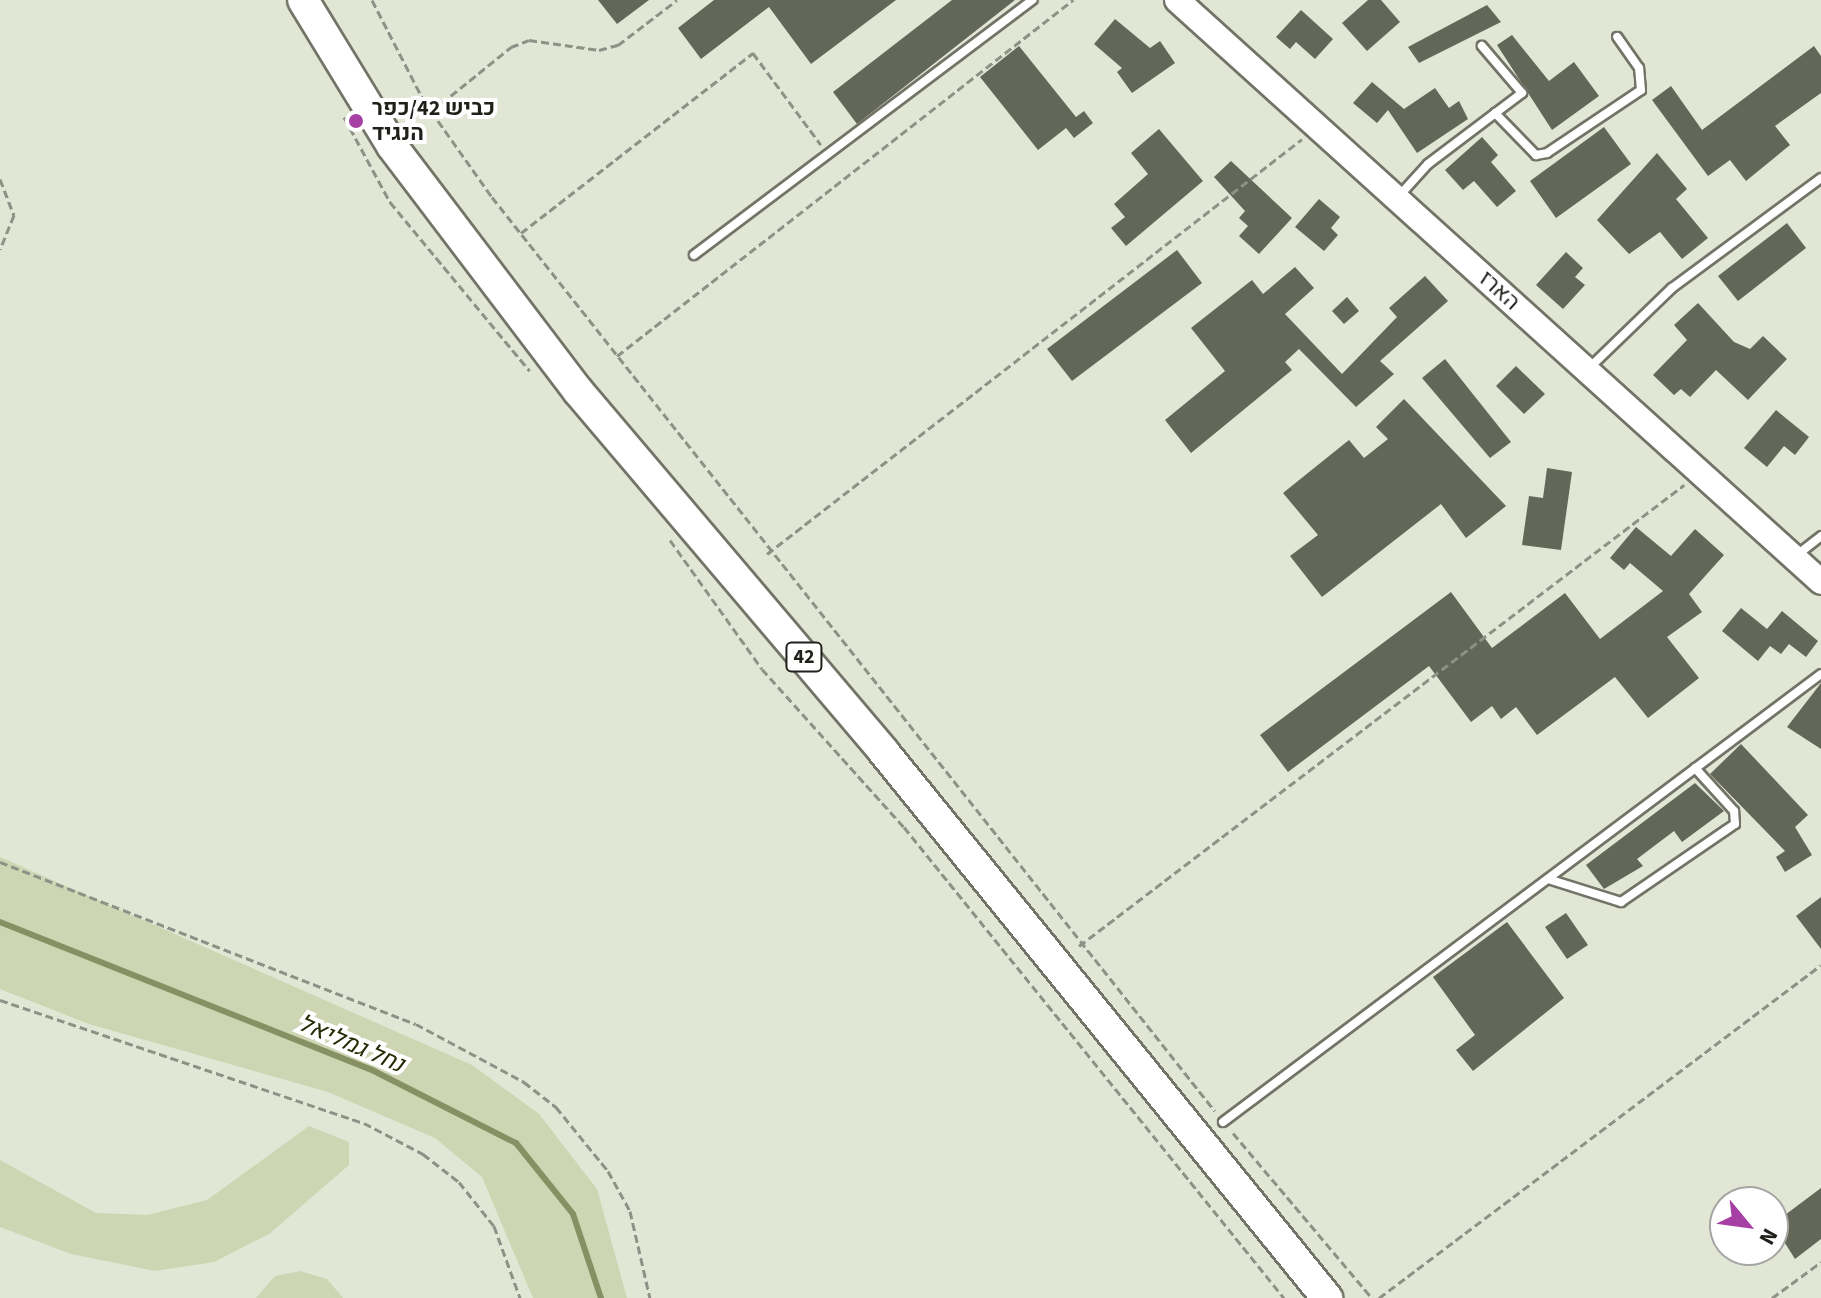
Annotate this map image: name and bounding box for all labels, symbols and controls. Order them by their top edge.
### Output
place label: כביש 42/כפר הנגיד [372,95,495,146]
marker: כביש 42/כפר הנגיד [347,112,365,130]
street label: הארז [1473,266,1525,316]
road number: 42 [784,641,824,673]
water label: נחל גמליאל [294,1009,408,1079]
north arrow [1709,1186,1789,1266]
text: N [1751,1222,1786,1251]

